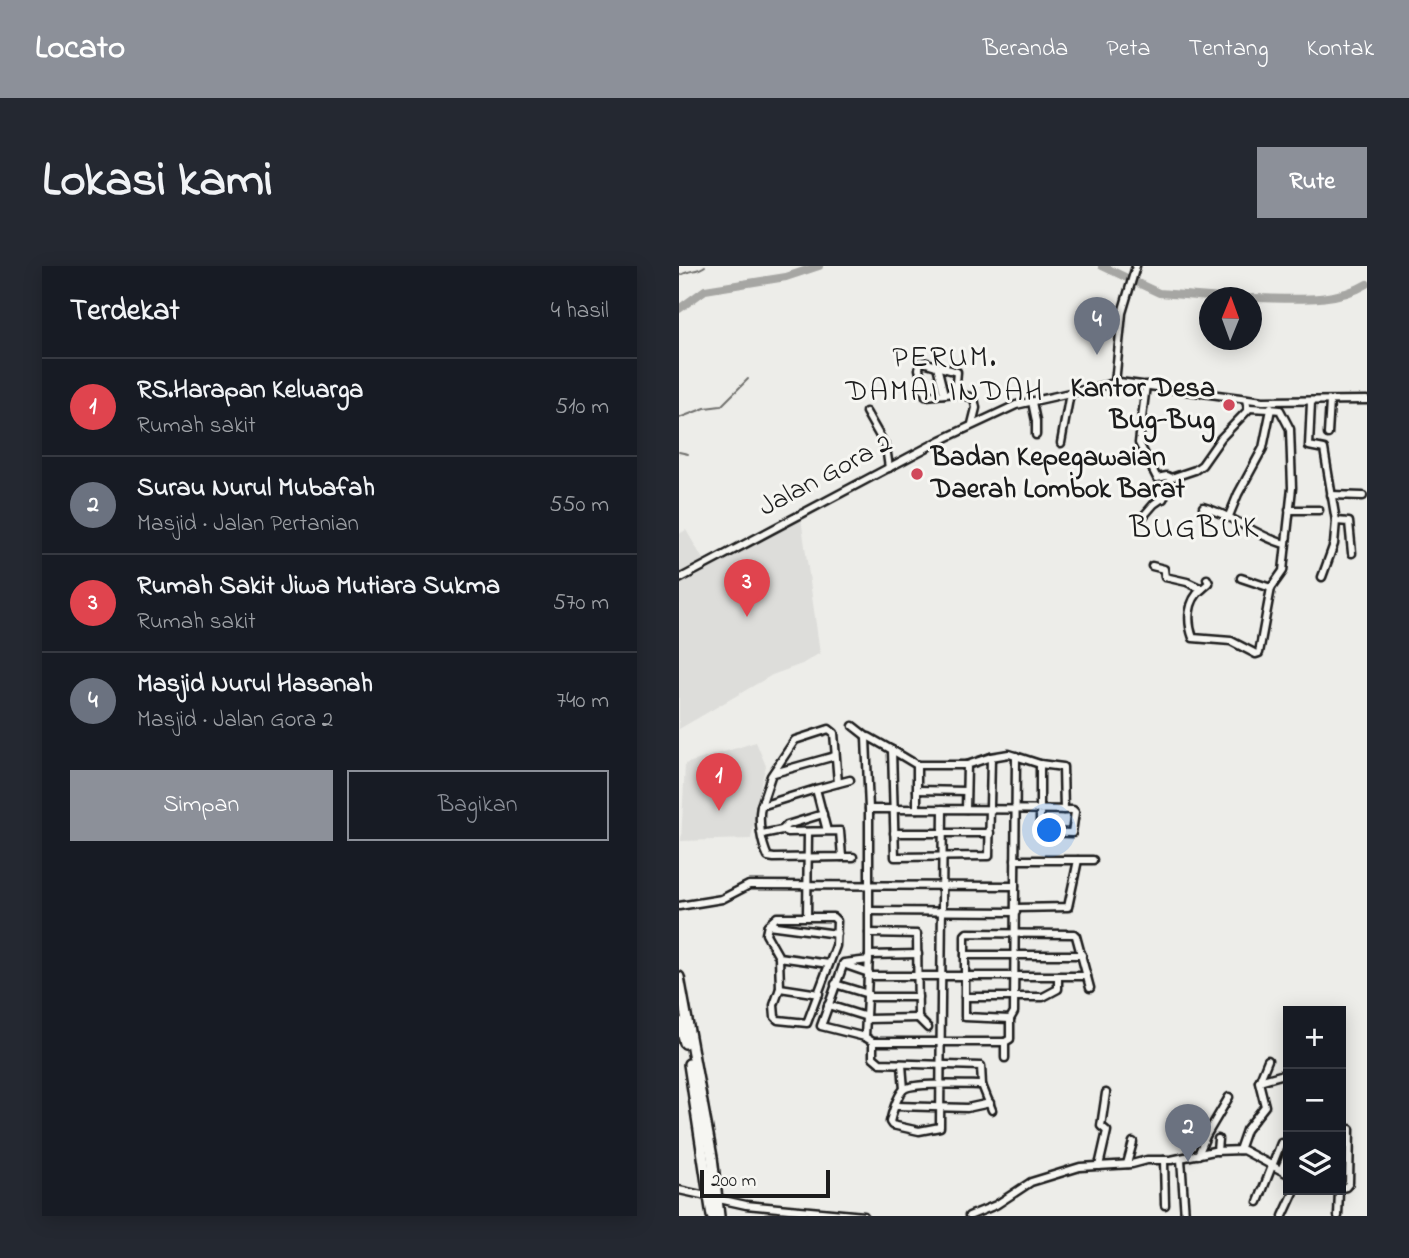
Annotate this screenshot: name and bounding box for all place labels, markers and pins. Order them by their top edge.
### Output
pin: 4 [1074,297,1120,355]
place label: Kantor Desa Bug-Bug [1070,369,1215,443]
marker: Kantor Desa Bug-Bug [1221,397,1237,413]
place label: Badan Kepegawaian Daerah Lombok Barat [929,438,1185,511]
marker: Badan Kepegawaian Daerah Lombok Barat [909,466,925,482]
pin: 3 [724,559,770,617]
pin: 1 [696,753,742,811]
pin: 2 [1165,1104,1211,1162]

